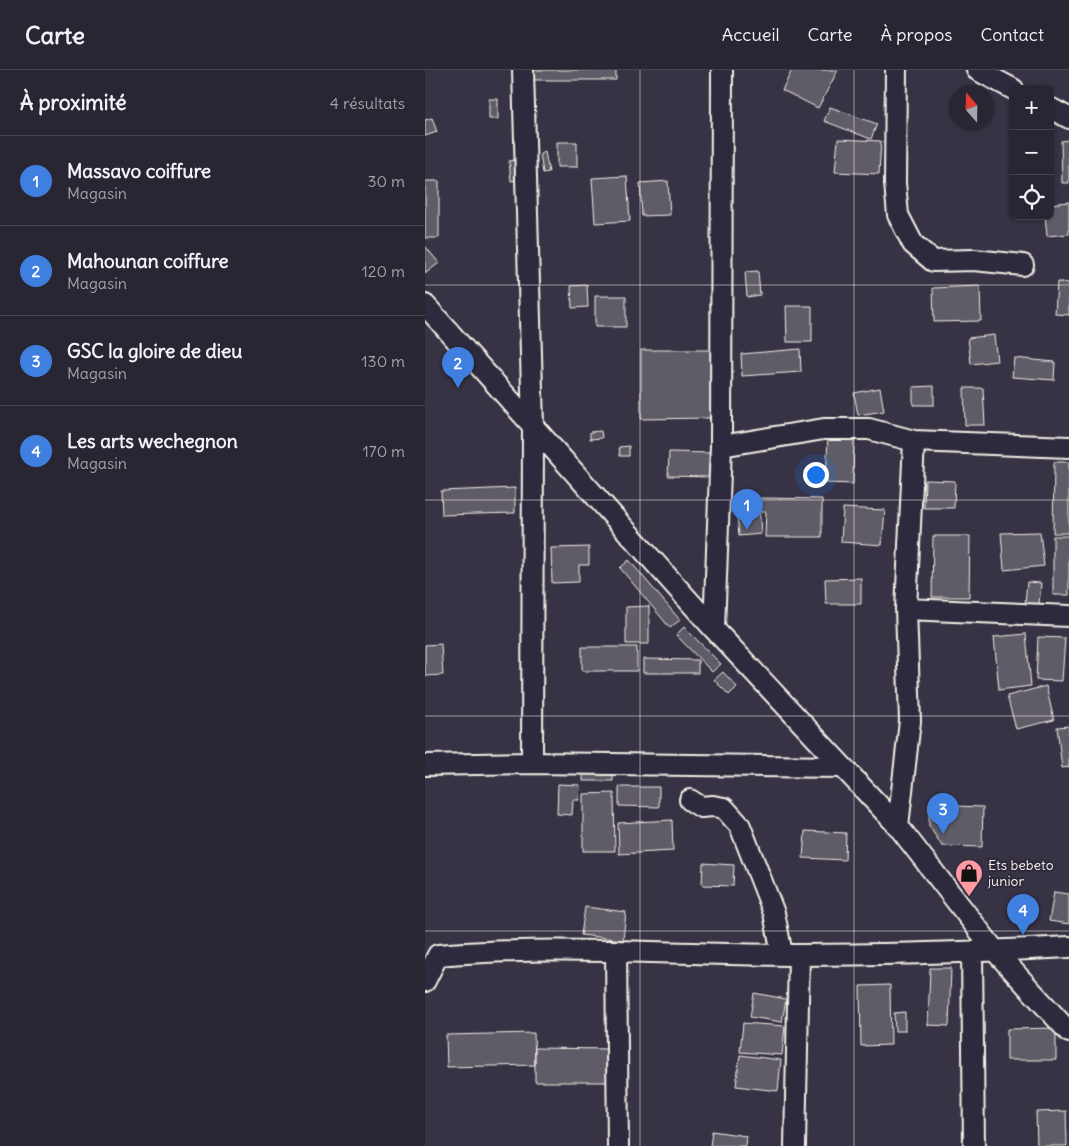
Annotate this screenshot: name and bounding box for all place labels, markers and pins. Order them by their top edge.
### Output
pin: 2 [442,347,474,388]
pin: 1 [731,489,763,530]
pin: 3 [927,793,959,834]
place label: Ets bebeto junior [987,856,1054,890]
shop icon: Ets bebeto junior [954,858,984,897]
pin: 4 [1007,894,1039,935]

